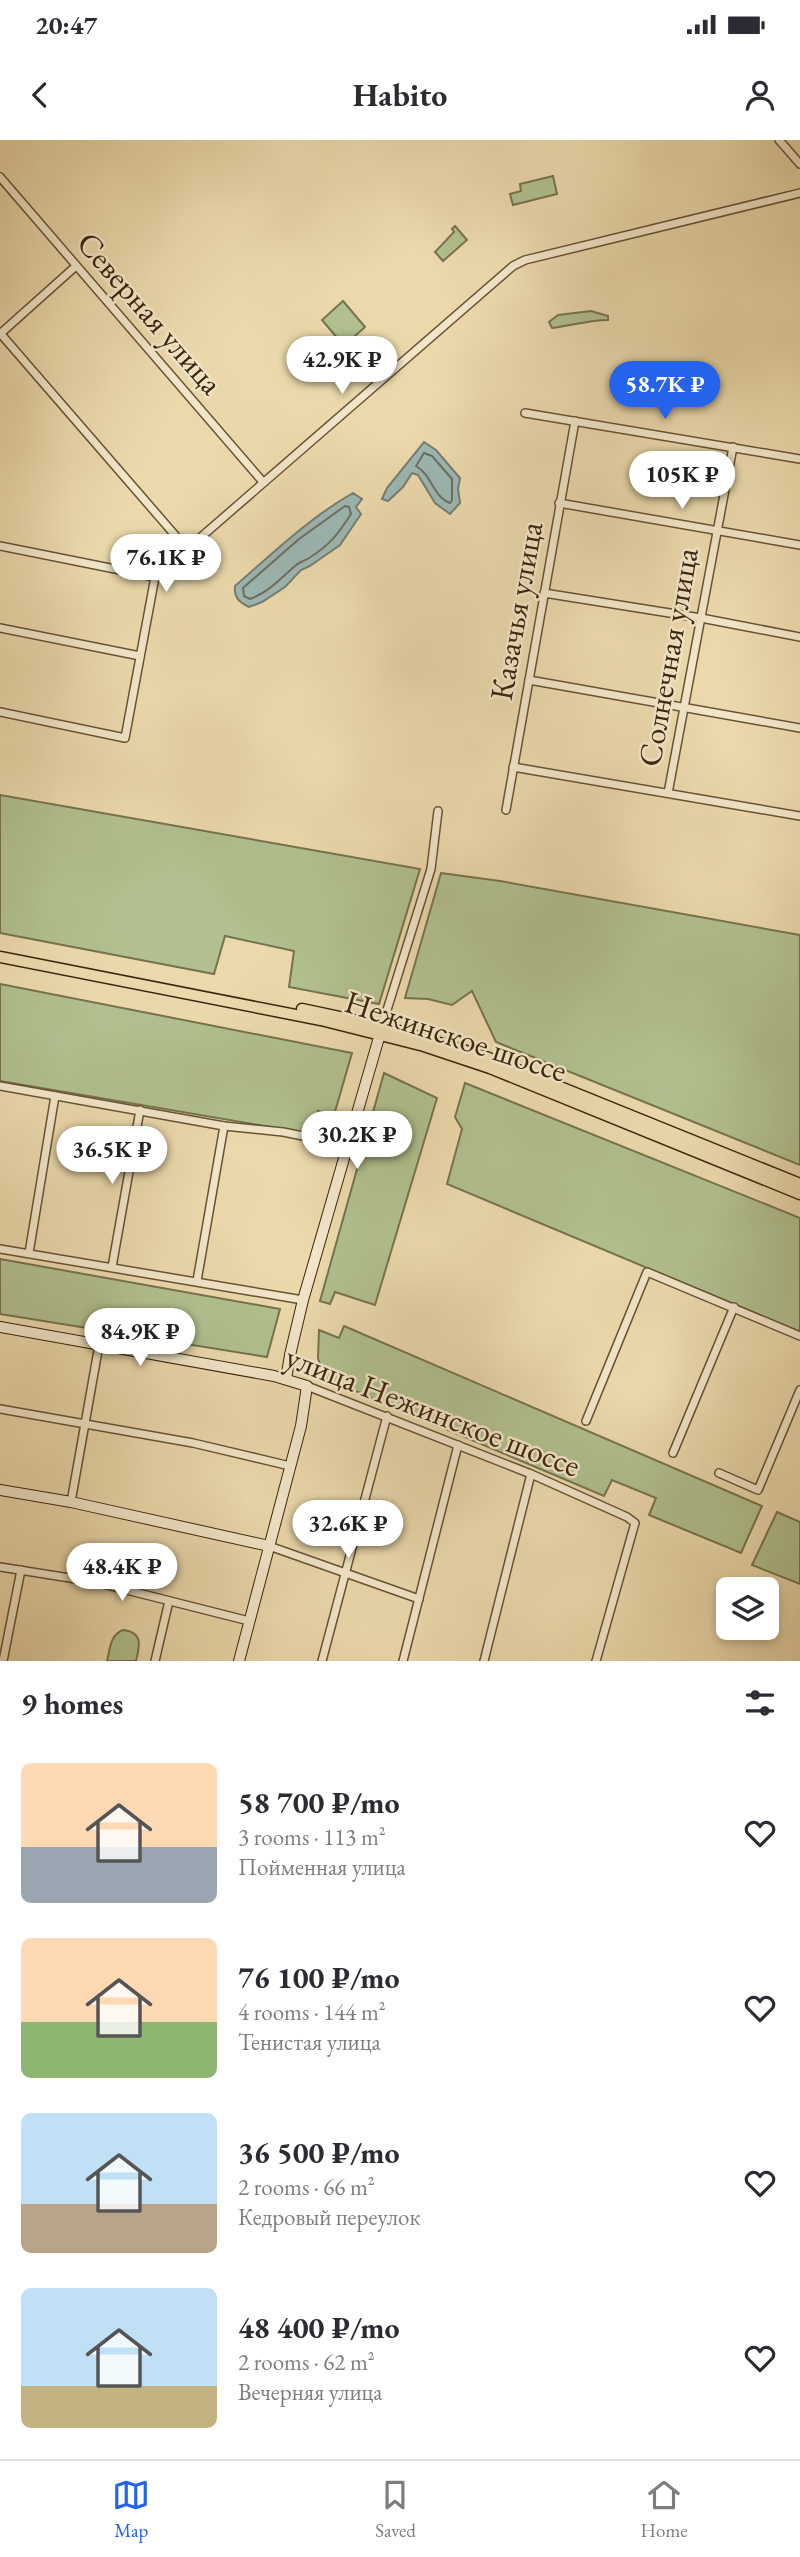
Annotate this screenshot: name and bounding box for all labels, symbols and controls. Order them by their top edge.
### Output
text: 20:47 [35,8,97,42]
text: Habito [353,74,447,116]
icon: back [21,76,59,114]
icon: person [741,76,779,114]
street label: Северная улица [68,223,232,403]
pin: 42.9K ₽ [277,336,407,396]
text: 42.9K ₽ [302,344,382,374]
pin: 58.7K ₽ [600,362,730,421]
text: 58.7K ₽ [625,369,705,399]
pin: 105K ₽ [625,452,739,511]
text: 105K ₽ [645,459,719,489]
street label: Казачья улица [480,518,552,704]
pin: 76.1K ₽ [101,534,231,594]
text: 76.1K ₽ [126,542,206,572]
street label: Солнечная улица [628,544,708,770]
street label: Нежинское шоссе [340,980,572,1092]
pin: 30.2K ₽ [292,1112,422,1171]
text: 30.2K ₽ [317,1119,397,1149]
pin: 36.5K ₽ [47,1126,177,1186]
text: 36.5K ₽ [72,1134,152,1164]
pin: 84.9K ₽ [75,1308,205,1368]
text: 84.9K ₽ [100,1316,180,1346]
street label: улица Нежинское шоссе [280,1335,586,1487]
pin: 32.6K ₽ [283,1500,413,1560]
text: 32.6K ₽ [308,1508,388,1538]
pin: 48.4K ₽ [57,1544,187,1603]
text: 48.4K ₽ [82,1551,162,1581]
map controls [716,1577,779,1640]
button: layers [716,1577,779,1640]
text: 9 homes [21,1684,123,1723]
icon: filters [741,1684,779,1722]
text: 58 700 ₽/mo [238,1783,400,1822]
icon: home [77,1791,161,1875]
icon: heart [741,1814,779,1852]
text: 3 rooms · 113 m² [238,1822,386,1852]
text: Пойменная улица [238,1852,406,1882]
text: 76 100 ₽/mo [238,1958,400,1997]
icon: home [77,1966,161,2050]
icon: heart [741,1989,779,2027]
text: 4 rooms · 144 m² [238,1997,386,2027]
text: Тенистая улица [238,2027,381,2057]
text: 36 500 ₽/mo [238,2133,400,2172]
icon: home [77,2141,161,2225]
icon: heart [741,2164,779,2202]
text: 2 rooms · 66 m² [238,2172,375,2202]
text: Кедровый переулок [238,2202,420,2232]
text: 48 400 ₽/mo [238,2308,400,2347]
icon: home [77,2316,161,2400]
icon: heart [741,2339,779,2377]
text: 2 rooms · 62 m² [238,2347,375,2377]
text: Вечерняя улица [238,2377,383,2407]
tab: Map [112,2476,150,2543]
tab: Saved [375,2476,416,2543]
tab: Home [641,2476,688,2543]

